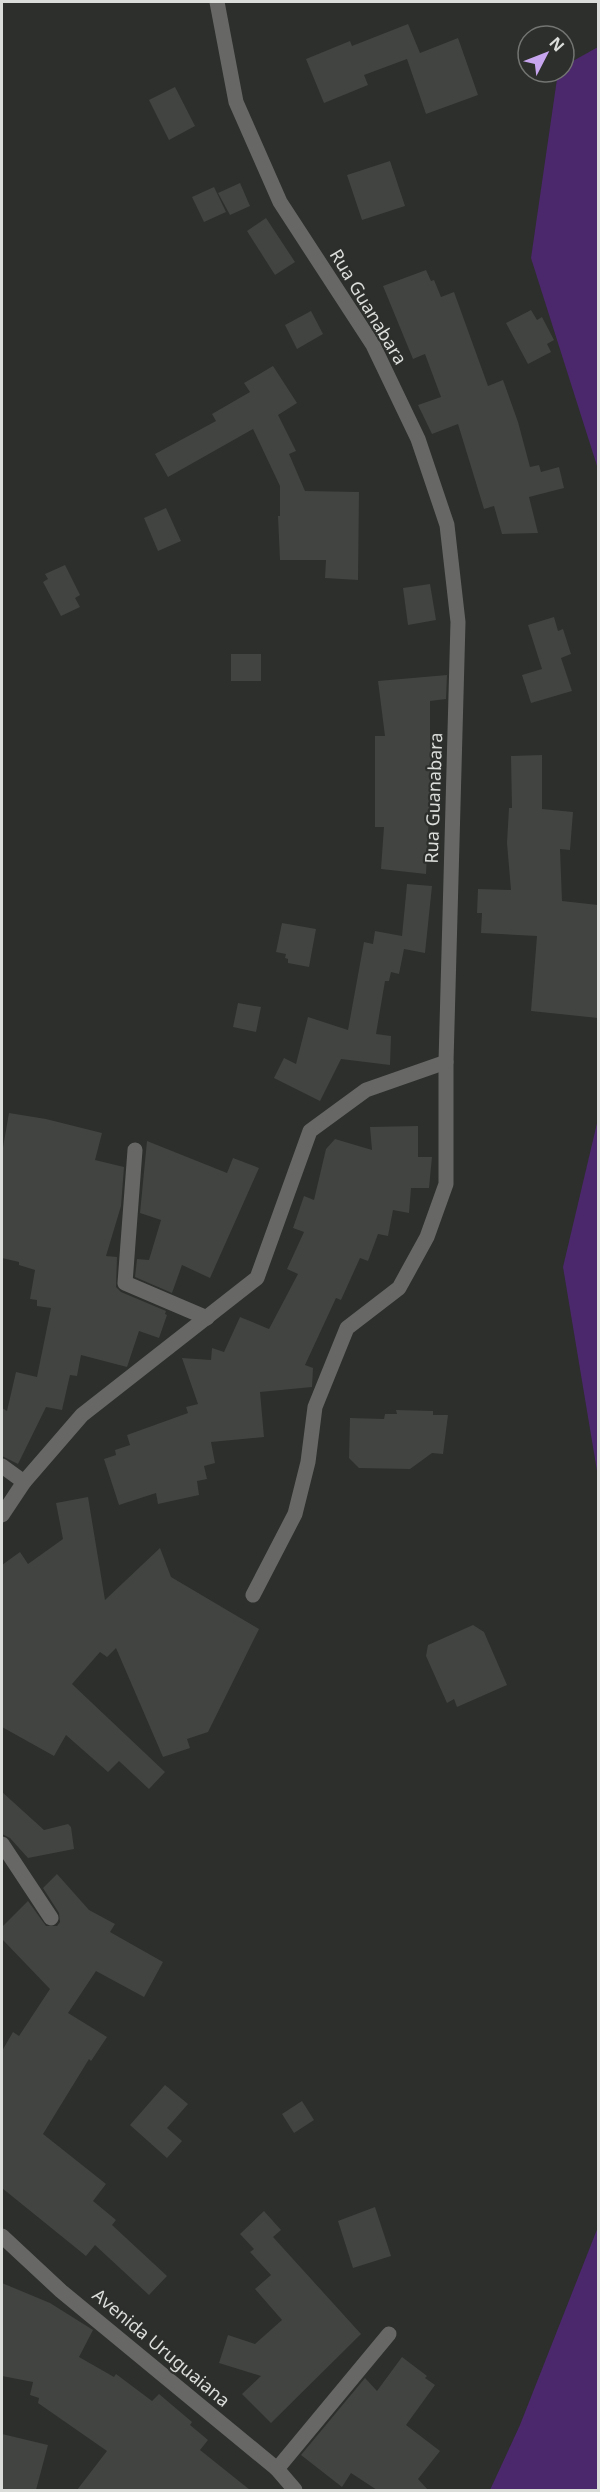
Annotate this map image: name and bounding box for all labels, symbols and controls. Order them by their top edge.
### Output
north arrow [516,24,576,84]
text: N [545,32,570,56]
street label: Rua Guanabara [325,244,413,369]
street label: Rua Guanabara [419,732,447,864]
street label: Avenida Uruguaiana [88,2283,235,2412]

